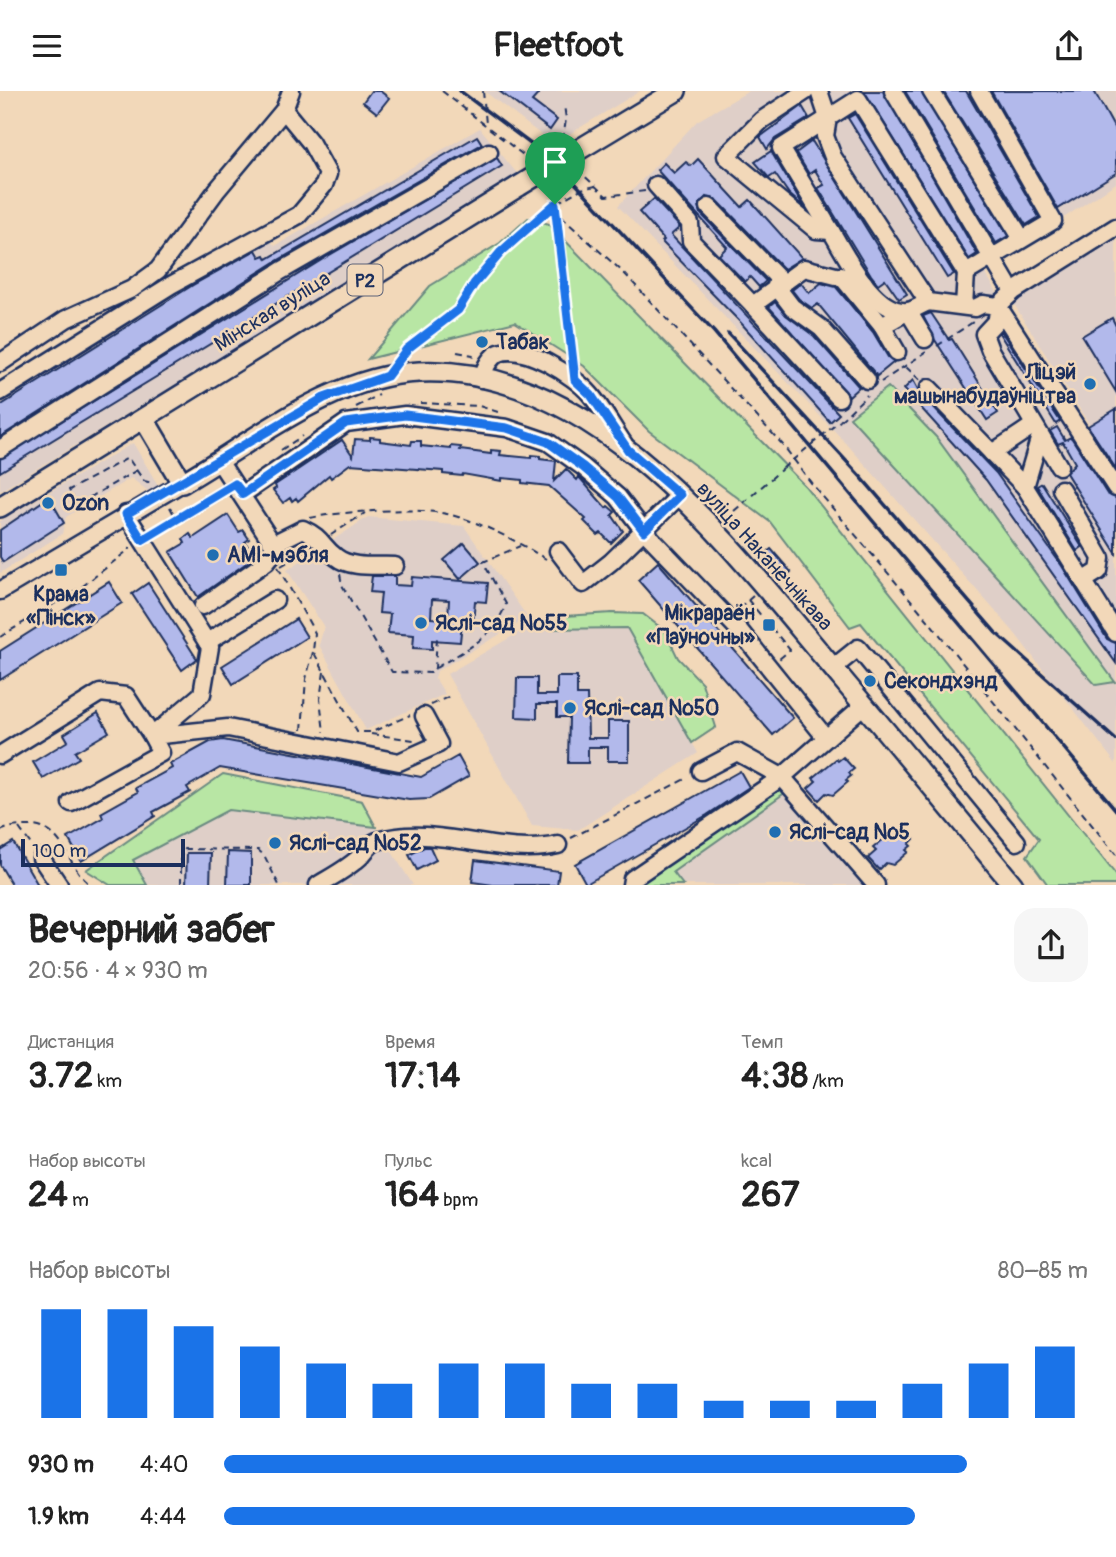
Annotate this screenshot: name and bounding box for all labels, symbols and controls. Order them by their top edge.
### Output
text: Fleetfoot [493,26,623,66]
icon: menu [28,27,66,65]
icon: share [1050,27,1088,65]
pin [525,132,585,204]
icon: arrive [536,143,574,181]
street label: Мінская вуліца [209,265,335,358]
road number: Р2 [348,265,382,295]
place label: Табак [495,329,550,356]
marker: Табак [474,334,490,350]
place label: Ліцэй машынабудаўніцтва [894,359,1076,410]
marker: Ліцэй машынабудаўніцтва [1082,376,1098,392]
street label: вуліца Наканечнікава [690,476,839,637]
place label: Ozon [62,490,109,517]
marker: Ozon [40,495,56,511]
place label: AMI-мэбля [227,542,329,569]
marker: AMI-мэбля [205,547,221,563]
marker: Крама «Пінск» [53,562,69,578]
place label: Крама «Пінск» [26,581,96,632]
place label: Мікрараён «Паўночны» [646,600,755,651]
place label: Яслі-сад №55 [435,610,567,637]
marker: Яслі-сад №55 [413,615,429,631]
marker: Мікрараён «Паўночны» [761,617,777,633]
place label: Секондхэнд [884,668,998,695]
marker: Секондхэнд [862,673,878,689]
place label: Яслі-сад №50 [584,695,719,722]
marker: Яслі-сад №50 [562,700,578,716]
place label: Яслі-сад №5 [789,819,910,846]
marker: Яслі-сад №5 [767,824,783,840]
place label: Яслі-сад №52 [289,830,422,857]
marker: Яслі-сад №52 [267,835,283,851]
scale bar [21,836,186,868]
text: 100 m [32,839,86,863]
text: Вечерний забег [28,906,275,954]
button: share [1014,908,1088,982]
text: 20:56 · 4 × 930 m [28,956,208,985]
text: Дистанция [28,1030,114,1054]
text: Время [385,1030,435,1054]
text: Темп [741,1030,783,1054]
text: 3.72 [28,1054,93,1098]
text: 17:14 [385,1054,460,1098]
text: 4:38 [741,1054,808,1098]
text: km [93,1069,122,1093]
text: /km [808,1069,844,1093]
text: Набор высоты [28,1149,146,1173]
text: Пульс [385,1149,433,1173]
text: kcal [741,1149,772,1173]
text: 24 [28,1173,68,1217]
text: 164 [385,1173,439,1217]
text: 267 [741,1173,799,1217]
text: m [68,1188,89,1212]
text: bpm [439,1188,478,1212]
text: Набор высоты [28,1256,170,1285]
text: 80–85 m [998,1256,1088,1285]
text: 930 m [28,1450,94,1479]
text: 4:40 [140,1450,189,1479]
text: 1.9 km [28,1502,89,1531]
text: 4:44 [140,1502,186,1531]

